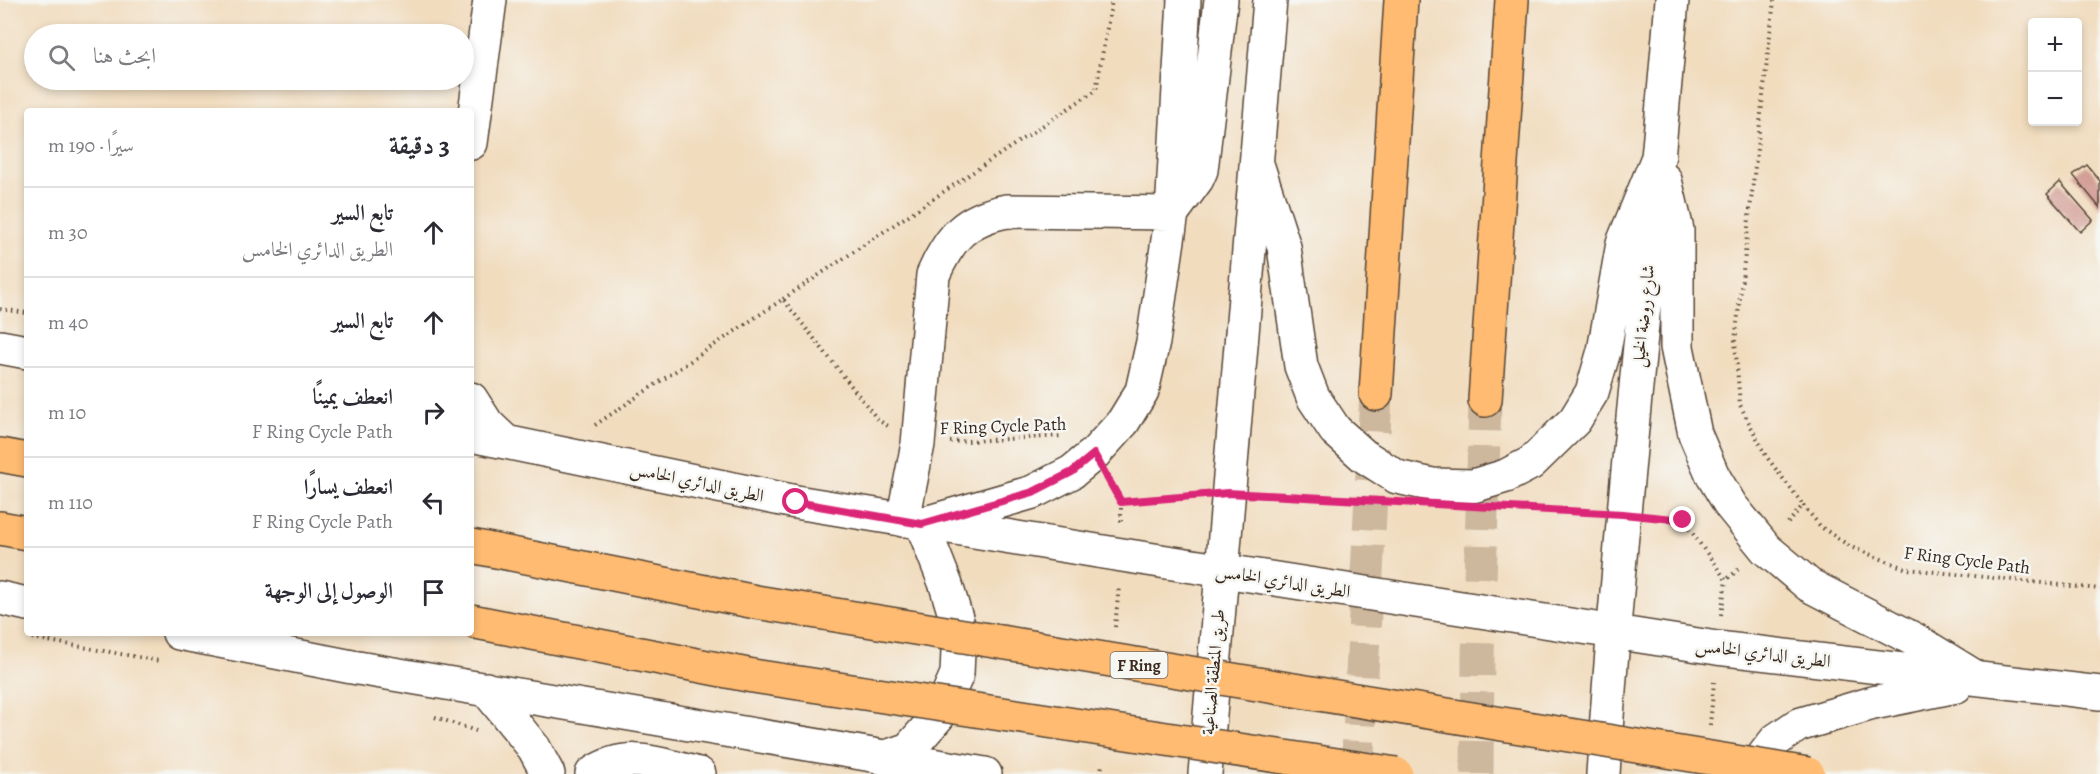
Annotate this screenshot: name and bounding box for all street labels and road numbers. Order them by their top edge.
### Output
street label: شارع روضة الخيل [1626,263,1663,369]
street label: F Ring Cycle Path [939,412,1067,440]
street label: الطريق الدائري الخامس [627,456,766,511]
street label: F Ring Cycle Path [1902,540,2032,580]
street label: الطريق الدائري الخامس [1213,559,1352,606]
street label: طريق المنطقة الصناعية [1196,608,1230,736]
street label: الطريق الدائري الخامس [1694,633,1832,676]
road number: F Ring [1110,652,1168,678]

